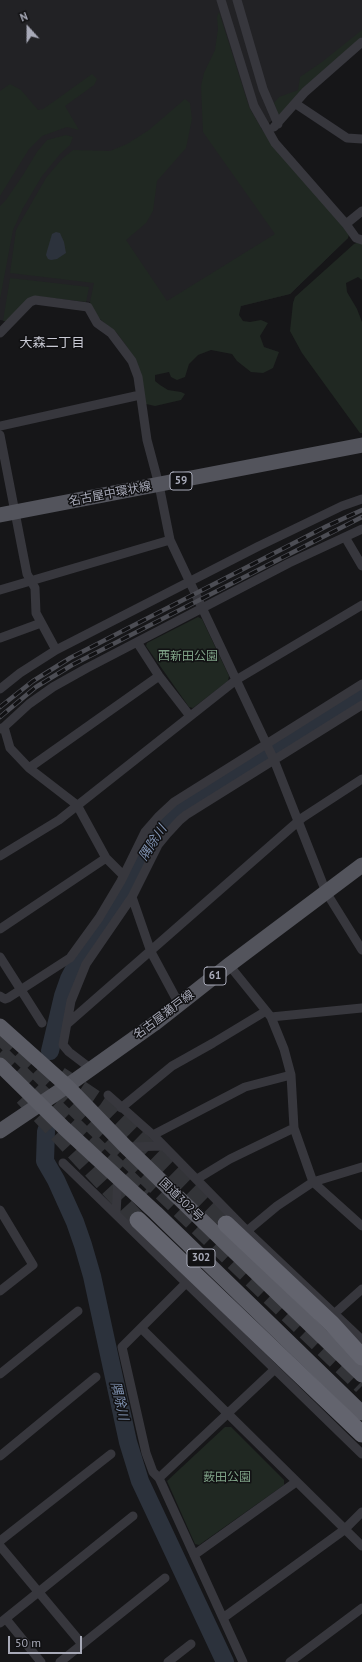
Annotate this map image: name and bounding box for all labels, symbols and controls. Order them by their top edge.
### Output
north arrow [8,8,48,48]
text: N [18,9,30,25]
district label: 大森二丁目 [20,335,84,351]
road number: 59 [170,472,192,490]
street label: 名古屋中環状線 [67,479,153,509]
park label: 西新田公園 [158,650,218,664]
water label: 隅除川 [136,822,170,864]
road number: 61 [204,967,226,985]
street label: 名古屋瀬戸線 [131,988,197,1042]
street label: 国道302号 [156,1176,206,1224]
road number: 302 [187,1249,215,1267]
water label: 隅除川 [107,1380,131,1422]
park label: 薮田公園 [203,1471,251,1485]
scale bar [10,1628,84,1654]
text: 50 m [15,1635,41,1650]

